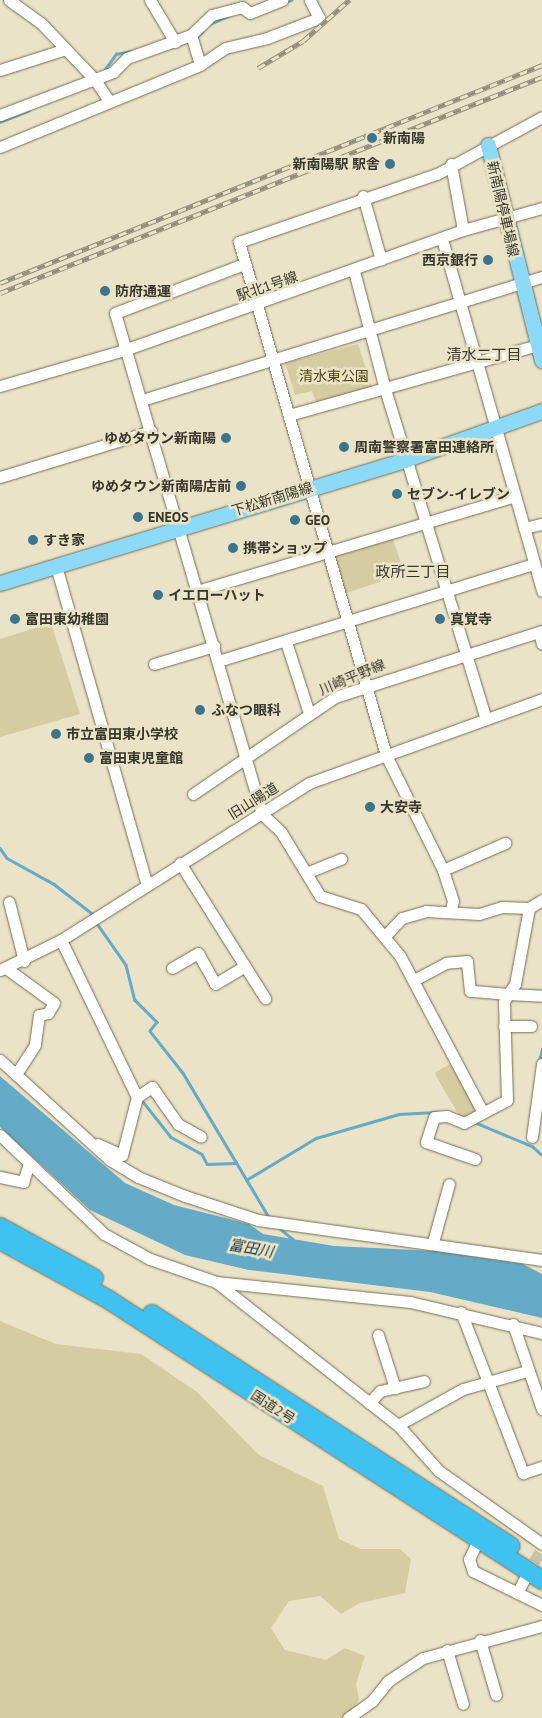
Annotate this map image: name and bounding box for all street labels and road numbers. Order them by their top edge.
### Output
street label: 新南陽停車場線 [484,159,522,259]
street label: 駅北1号線 [234,268,300,304]
street label: 下松新南陽線 [229,479,315,519]
street label: 川崎平野線 [317,656,387,698]
street label: 旧山陽道 [225,779,281,823]
street label: 国道2号 [248,1386,298,1428]

